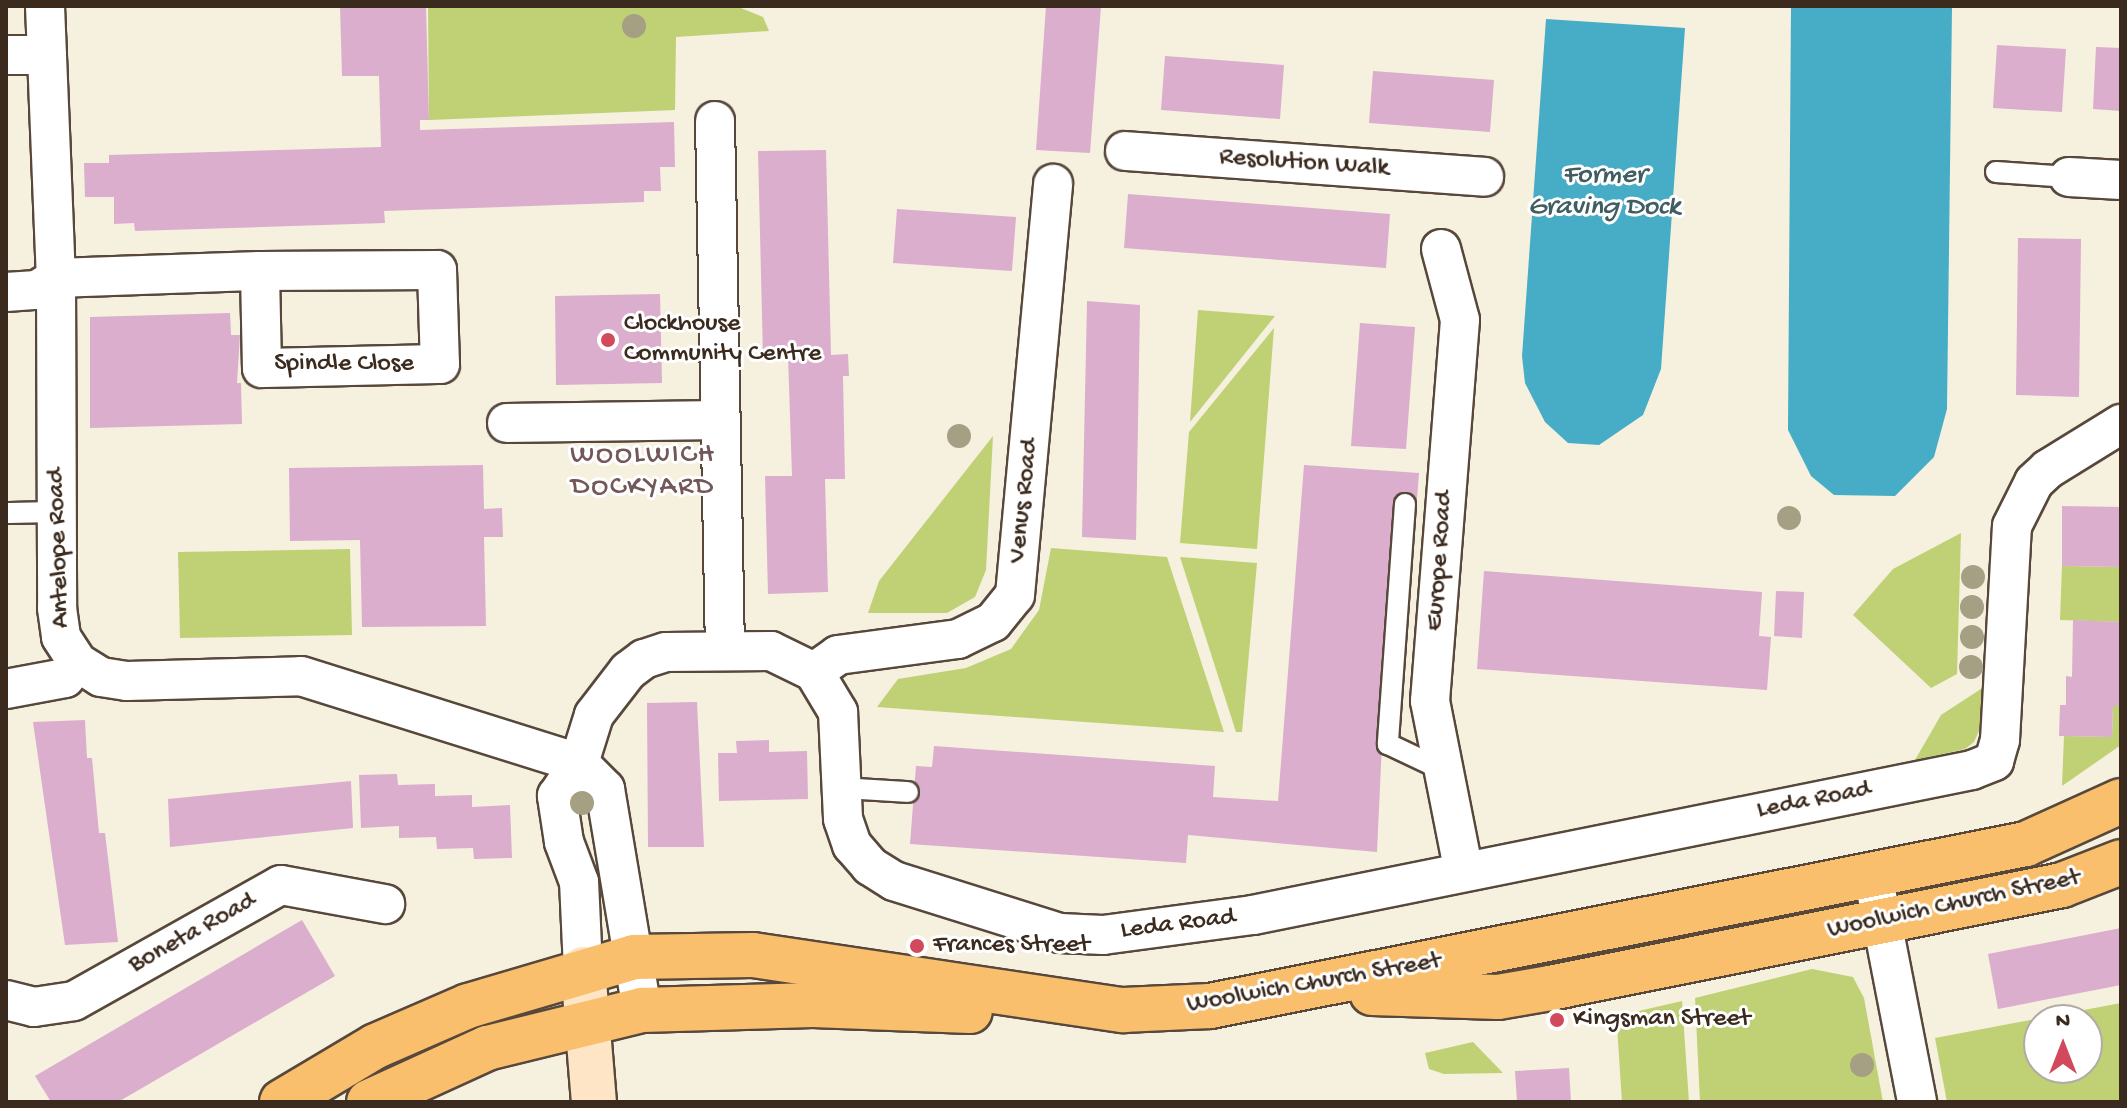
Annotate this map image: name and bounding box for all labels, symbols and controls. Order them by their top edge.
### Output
street label: Resolution Walk [1218,143,1390,185]
water label: Former Graving Dock [1528,159,1680,225]
place label: Clockhouse Community Centre [624,309,821,370]
marker: Clockhouse Community Centre [599,331,617,349]
street label: Spindle Close [274,349,414,381]
street label: Venus Road [1003,437,1047,565]
district label: WOOLWICH DOCKYARD [570,439,716,505]
street label: Antelope Road [42,467,78,629]
street label: Europe Road [1421,490,1461,632]
street label: Leda Road [1754,775,1874,827]
street label: Woolwich Church Street [1825,863,2083,947]
street label: Boneta Road [124,886,262,982]
street label: Leda Road [1119,902,1237,948]
place label: Frances Street [933,930,1090,962]
marker: Frances Street [908,937,926,955]
street label: Woolwich Church Street [1185,946,1443,1022]
place label: Kingsman Street [1573,1004,1750,1036]
north arrow [2023,1004,2103,1084]
text: N [2056,1009,2070,1035]
marker: Kingsman Street [1548,1011,1566,1029]

